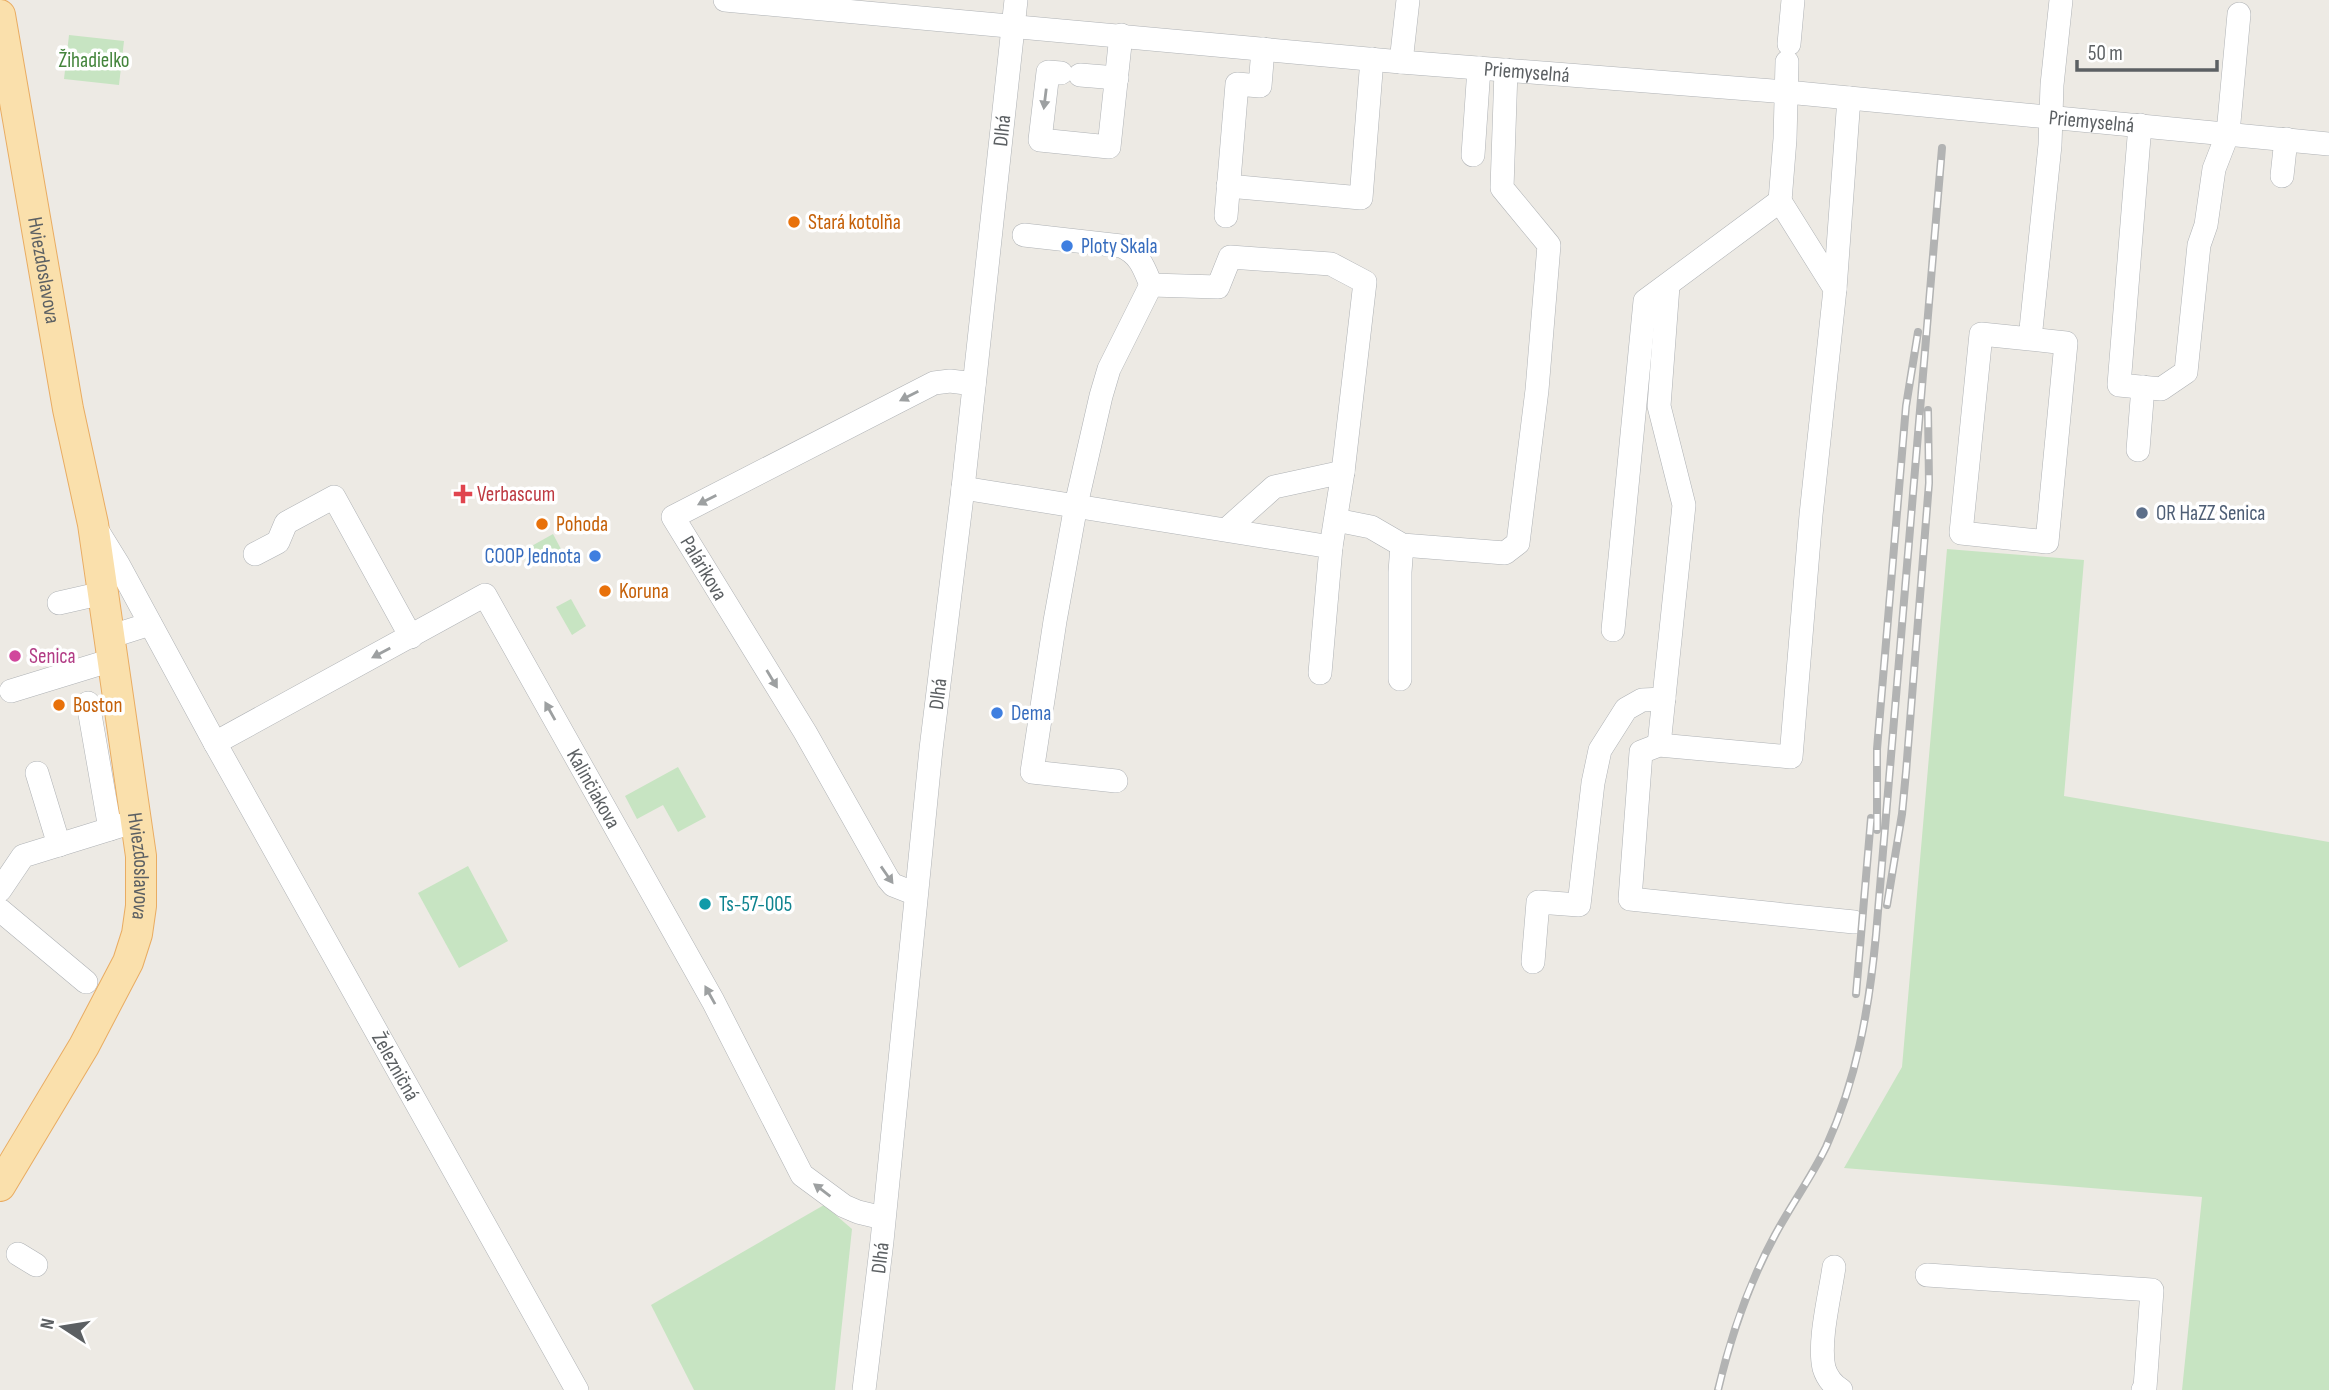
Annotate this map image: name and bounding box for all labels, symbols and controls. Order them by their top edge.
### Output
scale bar [2077,28,2217,72]
text: 50 m [2088,41,2123,66]
park label: Žihadielko [58,48,130,73]
street label: Priemyselná [1483,56,1570,88]
one-way arrow [1039,89,1050,111]
street label: Priemyselná [2048,105,2135,138]
street label: Dlhá [988,114,1016,148]
place label: Stará kotolňa [808,210,901,235]
marker: Stará kotolňa [786,214,802,230]
street label: Hviezdoslavova [22,215,65,326]
place label: Ploty Skala [1081,234,1157,259]
marker: Ploty Skala [1059,238,1075,254]
one-way arrow [899,390,919,401]
place label: Verbascum [477,482,555,507]
marker: Verbascum [455,486,471,502]
one-way arrow [697,494,717,505]
place label: OR HaZZ Senica [2156,501,2265,526]
marker: OR HaZZ Senica [2134,505,2150,521]
place label: Pohoda [556,512,608,537]
marker: Pohoda [534,516,550,532]
street label: Palárikova [675,532,733,605]
place label: COOP Jednota [484,544,581,569]
marker: COOP Jednota [587,548,603,564]
place label: Koruna [619,579,669,604]
marker: Koruna [597,583,613,599]
place label: Senica [29,644,76,669]
one-way arrow [371,646,391,658]
marker: Senica [7,648,23,664]
one-way arrow [766,669,779,689]
street label: Dlhá [924,677,953,711]
place label: Boston [73,693,123,718]
marker: Boston [51,697,67,713]
place label: Dema [1011,701,1051,726]
one-way arrow [544,702,556,721]
marker: Dema [989,705,1005,721]
street label: Kalinčiakova [561,745,626,833]
street label: Hviezdoslavova [122,811,153,921]
one-way arrow [880,866,894,884]
place label: Ts-57-005 [719,892,792,917]
marker: Ts-57-005 [697,896,713,912]
one-way arrow [704,985,715,1005]
street label: Železničná [366,1028,425,1105]
one-way arrow [813,1183,832,1197]
street label: Dlhá [866,1241,895,1275]
north arrow [28,1292,98,1362]
text: N [36,1316,60,1331]

